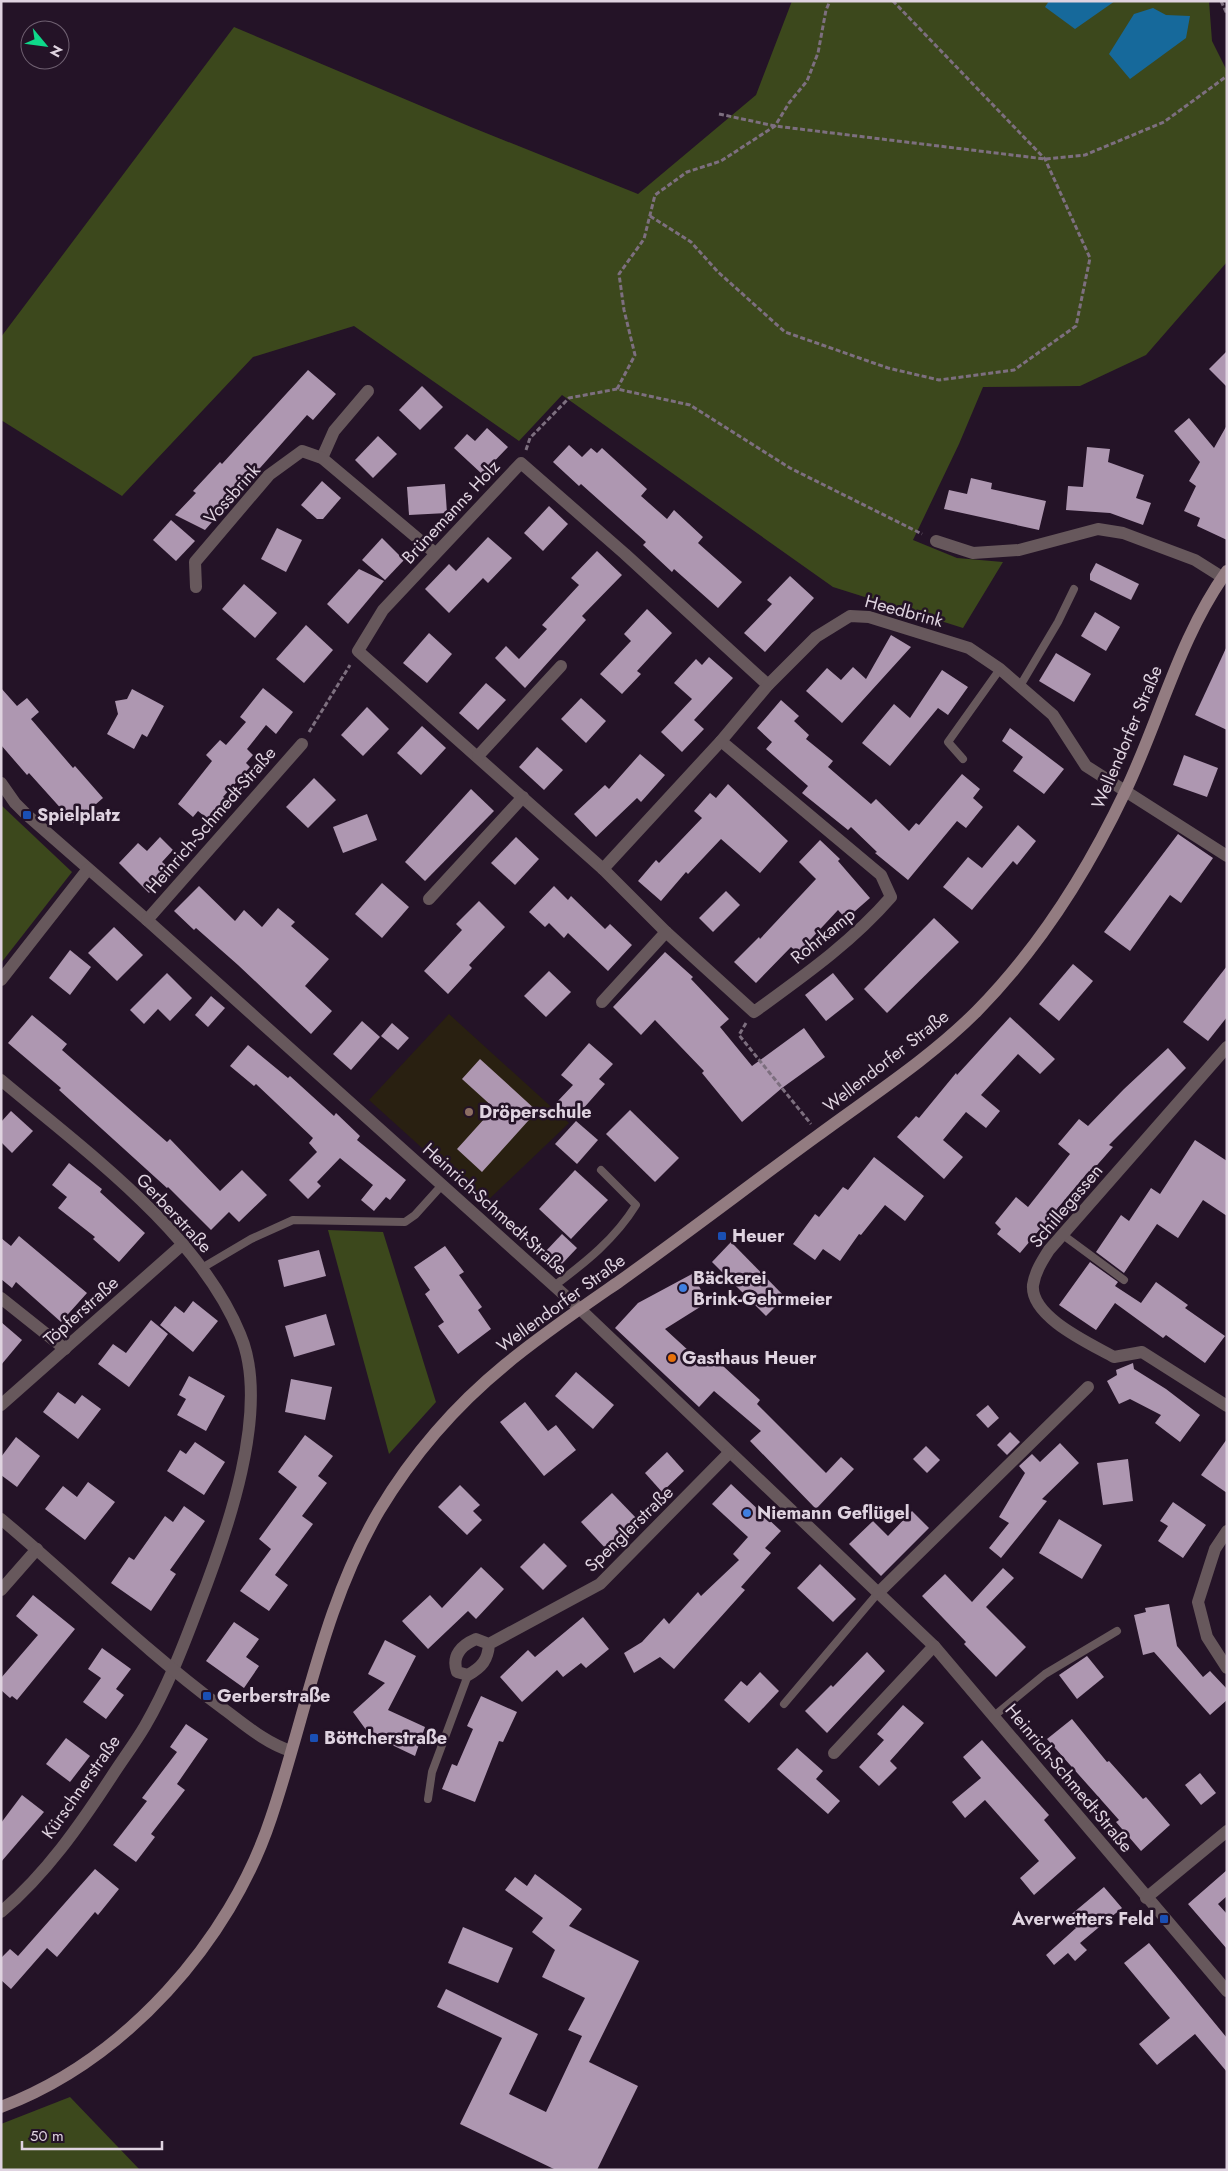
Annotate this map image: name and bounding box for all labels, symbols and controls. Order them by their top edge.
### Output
north arrow [20,20,70,70]
text: N [45,42,68,61]
street label: Brünemanns Holz [396,454,507,570]
street label: Vossbrink [198,458,266,530]
street label: Heedbrink [862,588,946,634]
street label: Wellendorfer Straße [1085,661,1169,813]
street label: Heinrich-Schmedt-Straße [140,741,282,899]
place label: Spielplatz [37,802,121,828]
marker: Spielplatz [21,809,33,821]
street label: Rohrkamp [785,902,861,970]
street label: Wellendorfer Straße [818,1004,954,1118]
place label: Dröperschule [479,1099,592,1125]
marker: Dröperschule [463,1106,475,1118]
street label: Heinrich-Schmedt-Straße [417,1137,573,1281]
street label: Schillegassen [1023,1158,1109,1254]
street label: Gerberstraße [130,1167,218,1259]
place label: Heuer [732,1223,785,1249]
marker: Heuer [716,1230,728,1242]
street label: Wellendorfer Straße [491,1247,631,1359]
place label: Bäckerei Brink-Gehrmeier [693,1265,833,1312]
street label: Töpferstraße [38,1270,124,1352]
marker: Bäckerei Brink-Gehrmeier [677,1282,689,1294]
place label: Gasthaus Heuer [682,1345,817,1371]
marker: Gasthaus Heuer [666,1352,678,1364]
street label: Spenglerstraße [579,1480,679,1578]
place label: Niemann Geflügel [757,1500,910,1526]
marker: Niemann Geflügel [741,1507,753,1519]
place label: Gerberstraße [217,1683,330,1709]
marker: Gerberstraße [201,1690,213,1702]
street label: Heinrich-Schmedt-Straße [999,1698,1139,1858]
place label: Böttcherstraße [324,1725,447,1751]
street label: Kürschnerstraße [35,1730,127,1844]
marker: Böttcherstraße [308,1732,320,1744]
place label: Averwetters Feld [1011,1906,1154,1932]
marker: Averwetters Feld [1158,1913,1170,1925]
scale bar [22,2118,162,2150]
text: 50 m [30,2125,64,2147]

